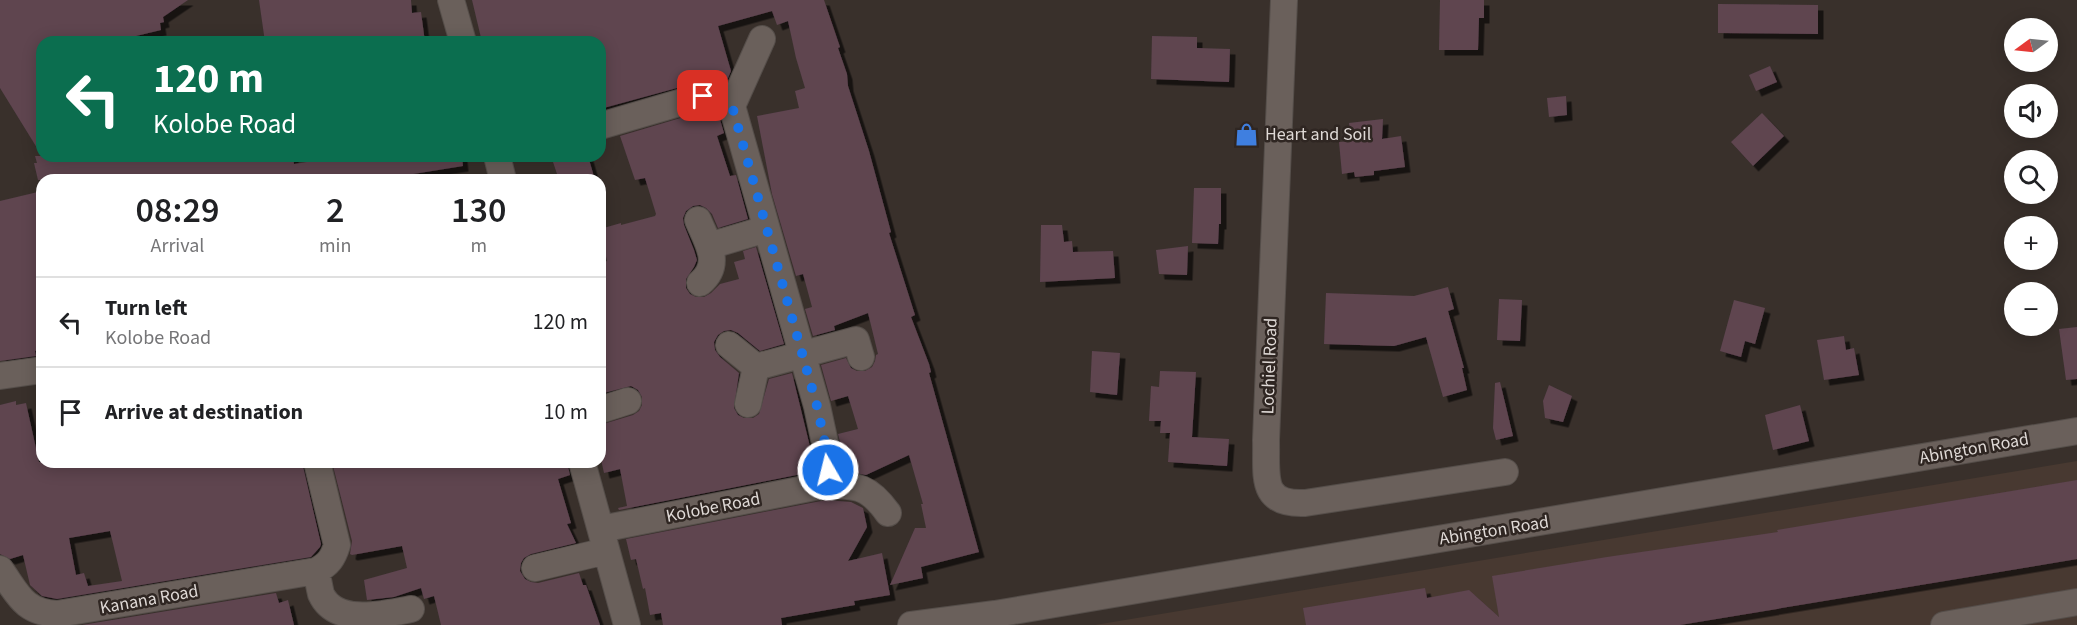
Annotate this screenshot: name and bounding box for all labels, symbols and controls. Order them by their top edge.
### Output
north arrow [2004,18,2058,72]
map controls [2004,18,2058,336]
text: 120 m [153,49,264,109]
icon: left [54,60,132,138]
pin [677,70,728,121]
icon: arrive [686,79,719,112]
button: sound [2004,84,2058,138]
text: Kolobe Road [153,105,296,144]
shop icon: Heart and Soil [1234,121,1260,147]
place label: Heart and Soil [1265,122,1371,147]
button: search [2004,150,2058,204]
text: 08:29 [136,185,219,236]
text: 2 [326,185,344,236]
text: 130 [451,185,506,236]
button: + [2004,216,2058,270]
text: Arrival [151,232,204,260]
text: min [319,232,351,260]
text: m [470,232,487,260]
button: − [2004,282,2058,336]
text: Turn left [105,292,187,324]
icon: left [54,306,87,339]
text: 120 m [533,306,588,338]
street label: Lochiel Road [1255,317,1284,415]
text: Kolobe Road [105,324,211,352]
icon: arrive [54,396,87,429]
text: Arrive at destination [105,396,303,428]
text: 10 m [543,396,588,428]
street label: Abington Road [1917,427,2031,470]
position arrow [796,438,860,502]
street label: Kolobe Road [664,486,762,529]
street label: Abington Road [1437,509,1551,552]
street label: Kanana Road [98,579,200,620]

